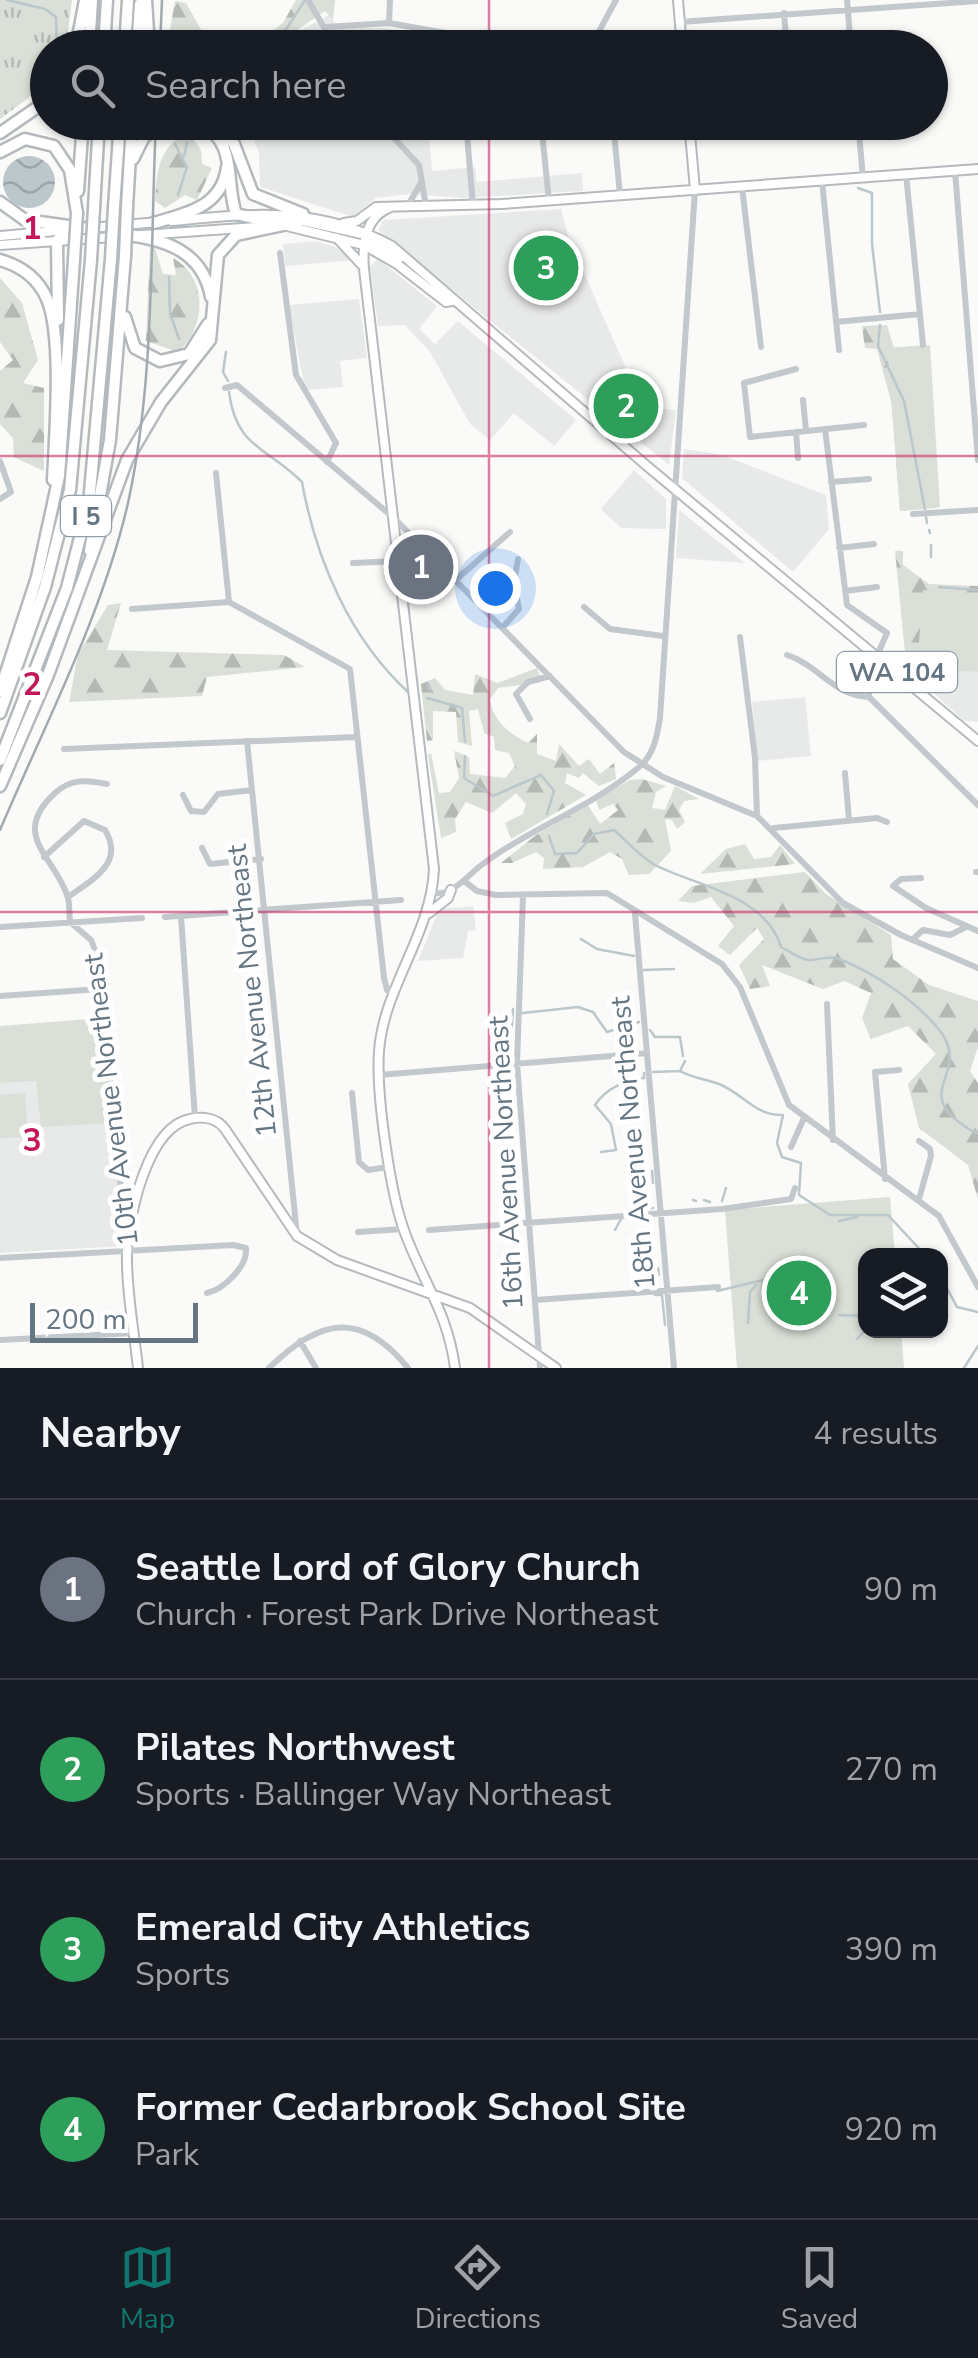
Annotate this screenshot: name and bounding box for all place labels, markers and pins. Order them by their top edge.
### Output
pin: 3 [514,230,578,306]
pin: 2 [594,368,658,444]
pin: 1 [388,530,454,604]
pin: 4 [766,1256,832,1330]

